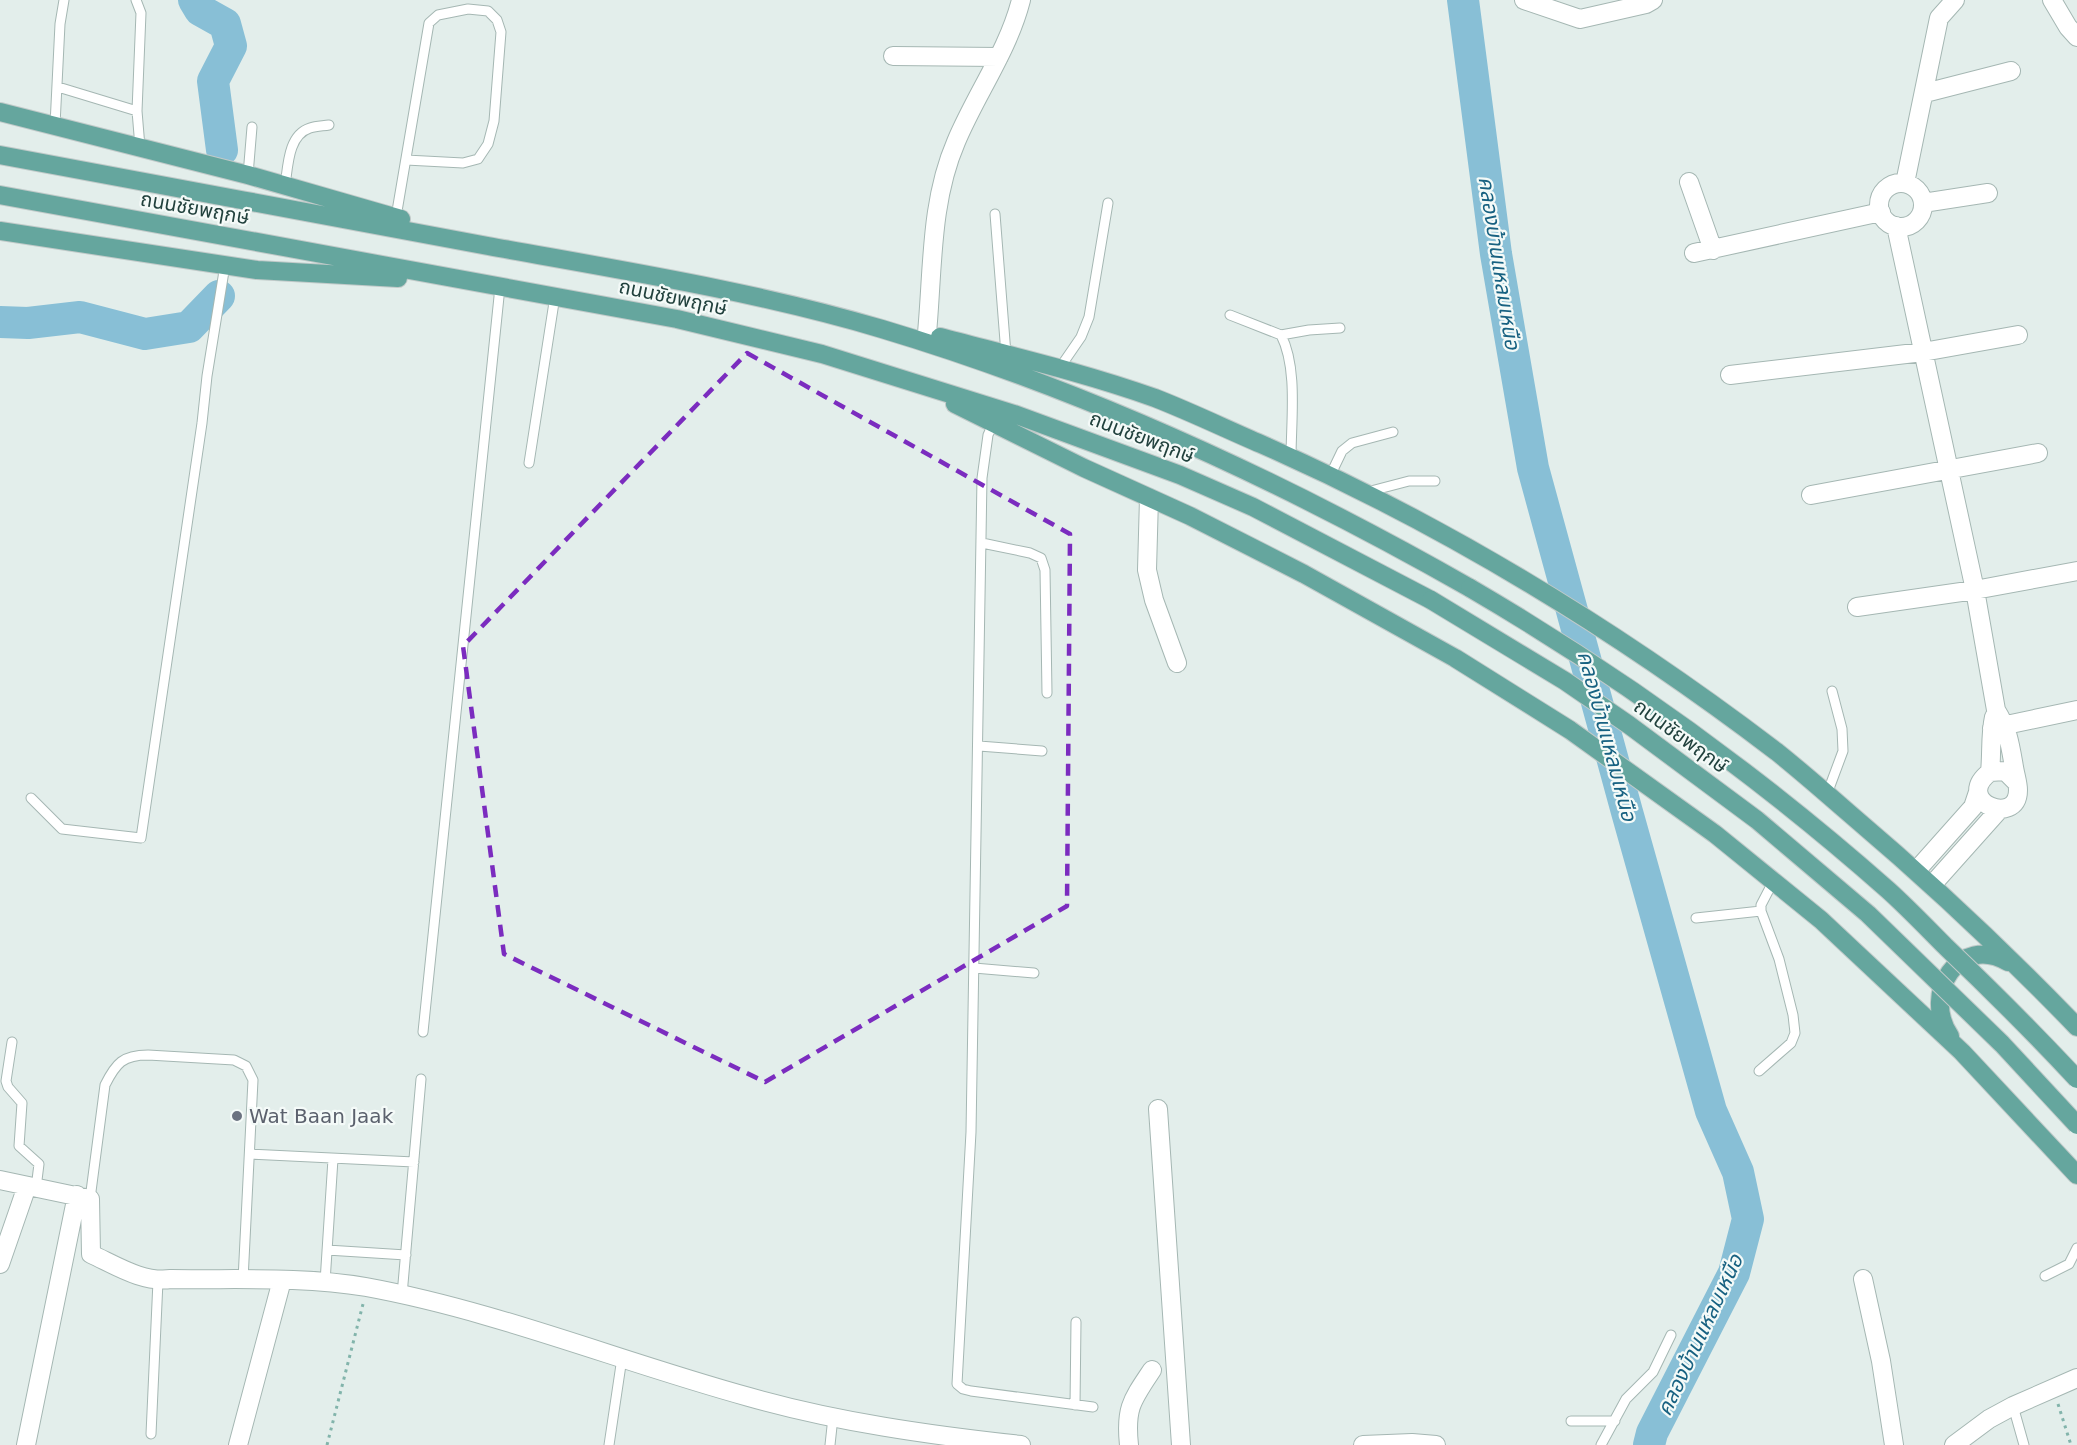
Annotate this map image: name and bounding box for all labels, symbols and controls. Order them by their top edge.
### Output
water label: คลองบ้านแหลมเหนือ [1473,175,1525,352]
street label: ถนนชัยพฤกษ์ [139,187,252,229]
street label: ถนนชัยพฤกษ์ [617,274,730,320]
street label: ถนนชัยพฤกษ์ [1086,406,1198,468]
water label: คลองบ้านแหลมเหนือ [1573,648,1641,824]
street label: ถนนชัยพฤกษ์ [1629,694,1733,778]
place label: Wat Baan Jaak [249,1104,394,1128]
marker: Wat Baan Jaak [230,1109,244,1123]
water label: คลองบ้านแหลมเหนือ [1652,1250,1748,1419]

